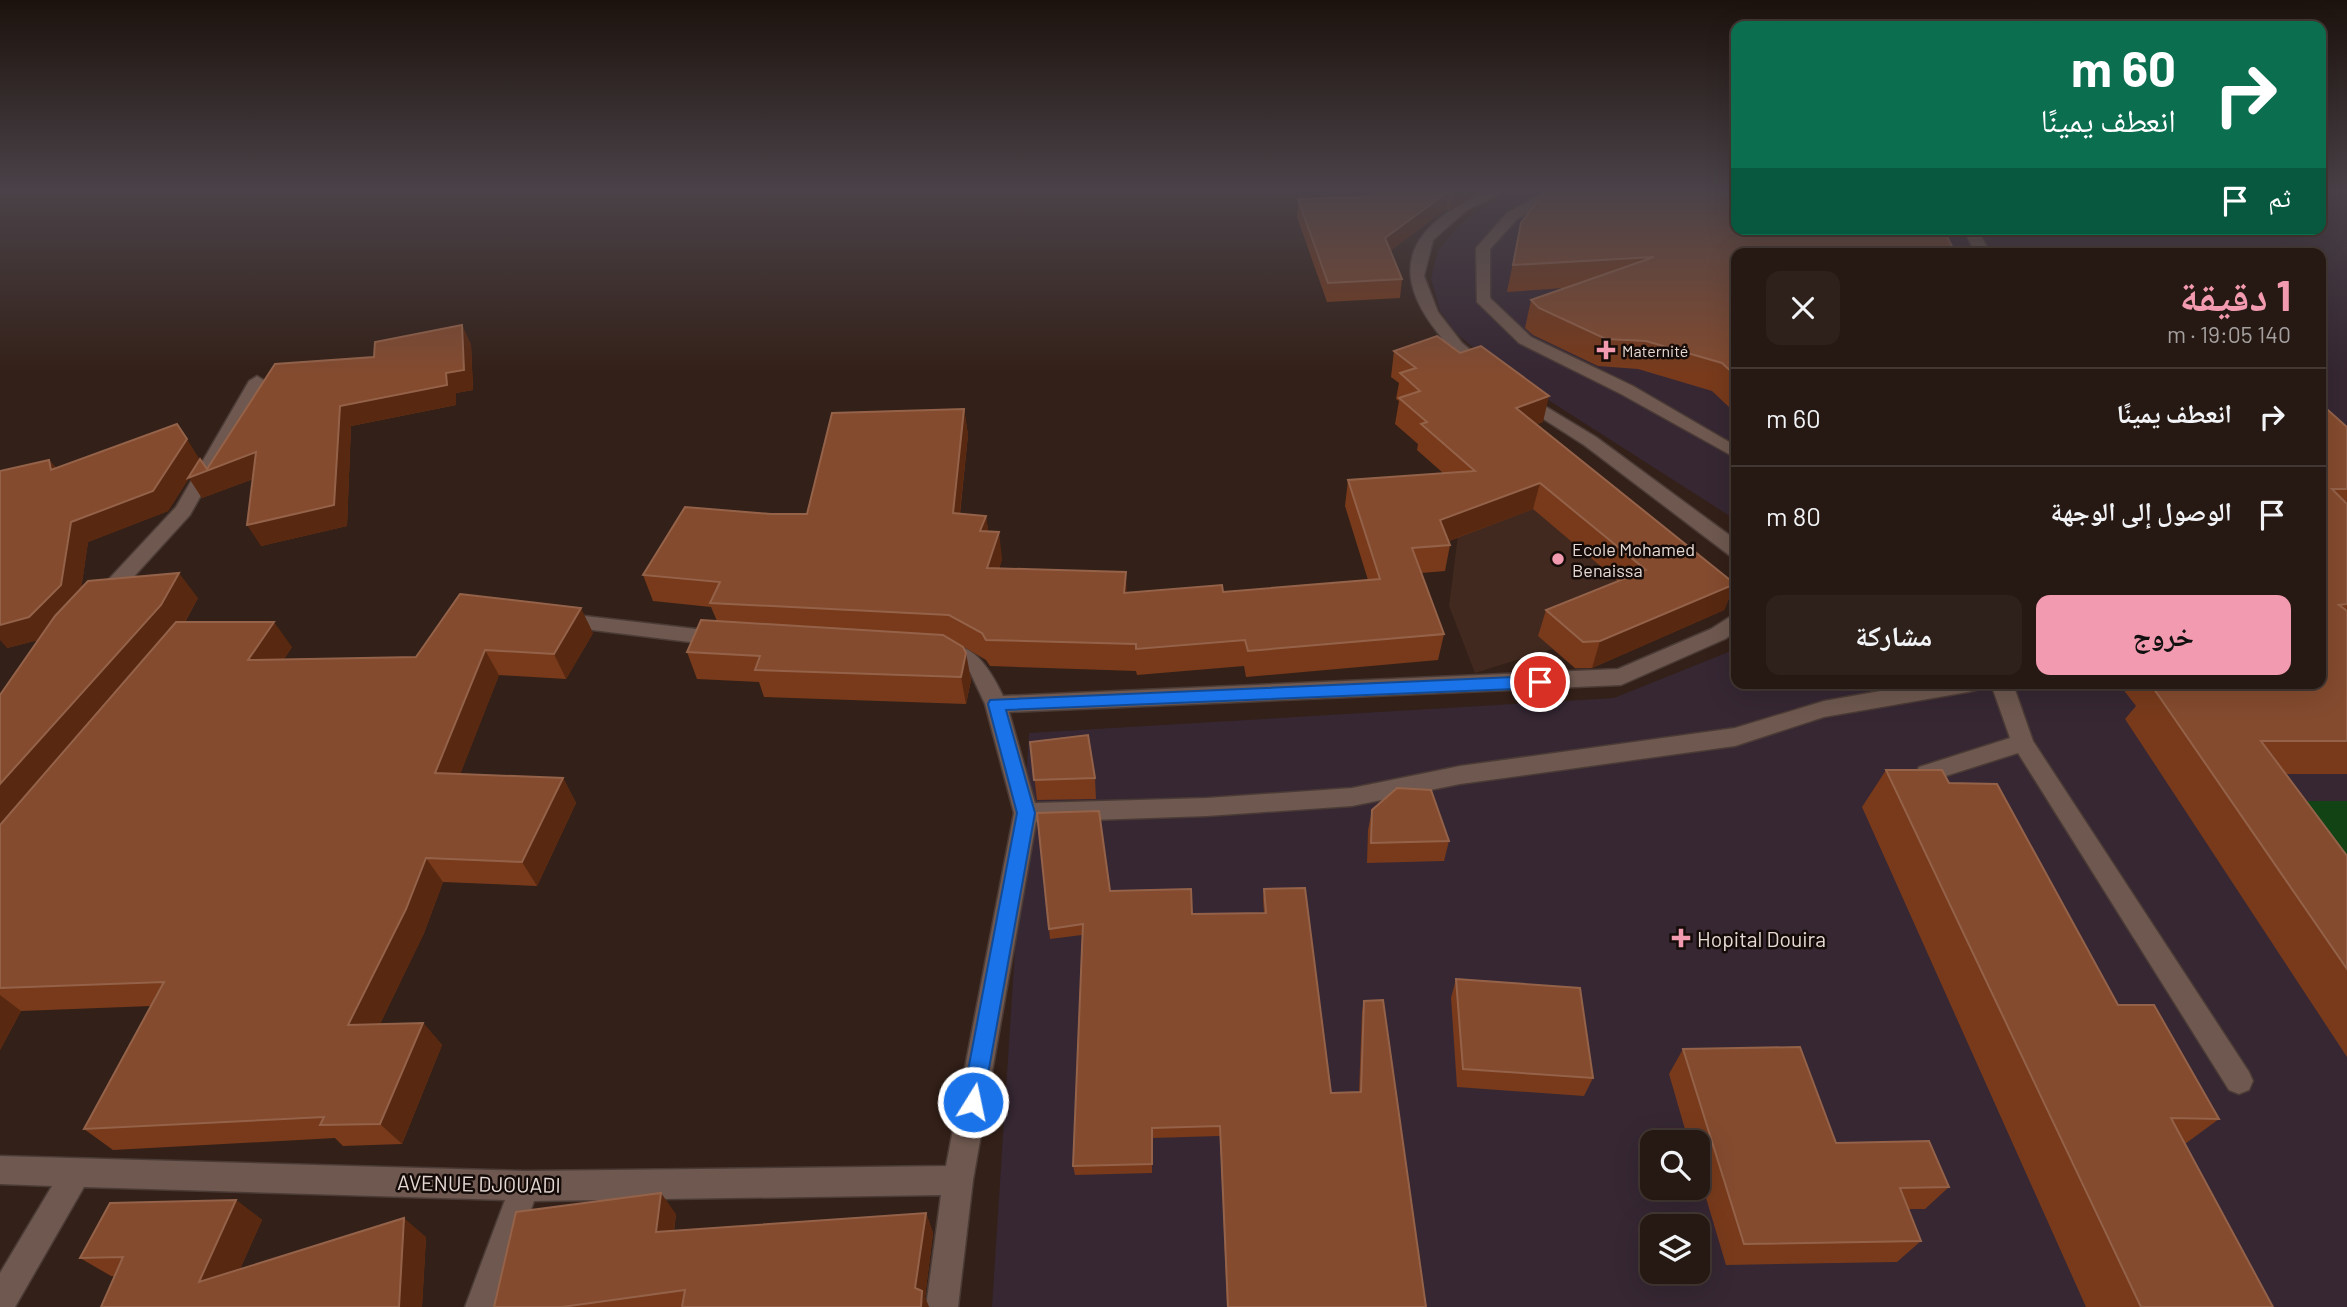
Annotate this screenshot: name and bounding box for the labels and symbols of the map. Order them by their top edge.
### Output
marker: Maternité [1596,340,1616,360]
place label: Maternité [1622,341,1688,360]
place label: Ecole Mohamed Benaissa [1572,538,1695,581]
marker: Ecole Mohamed Benaissa [1550,551,1566,567]
pin [1510,652,1570,712]
place label: Hopital Douira [1697,926,1826,951]
marker: Hopital Douira [1671,928,1691,948]
position arrow [936,1065,1010,1139]
street label: AVENUE DJOUADI [397,1169,561,1197]

